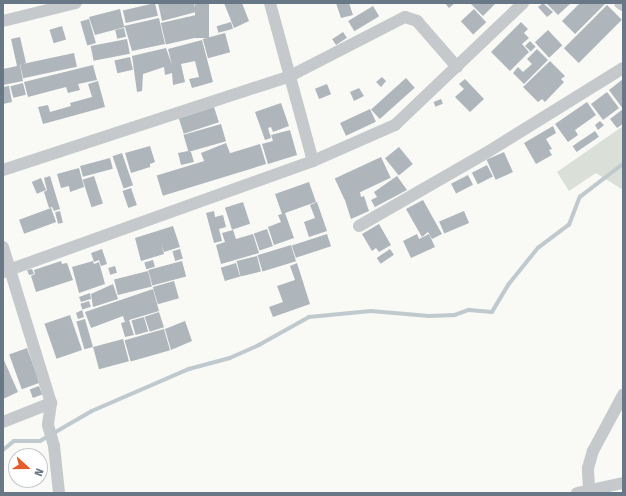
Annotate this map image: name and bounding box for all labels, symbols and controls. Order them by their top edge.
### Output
north arrow [8,448,48,488]
text: N [31,466,46,478]

